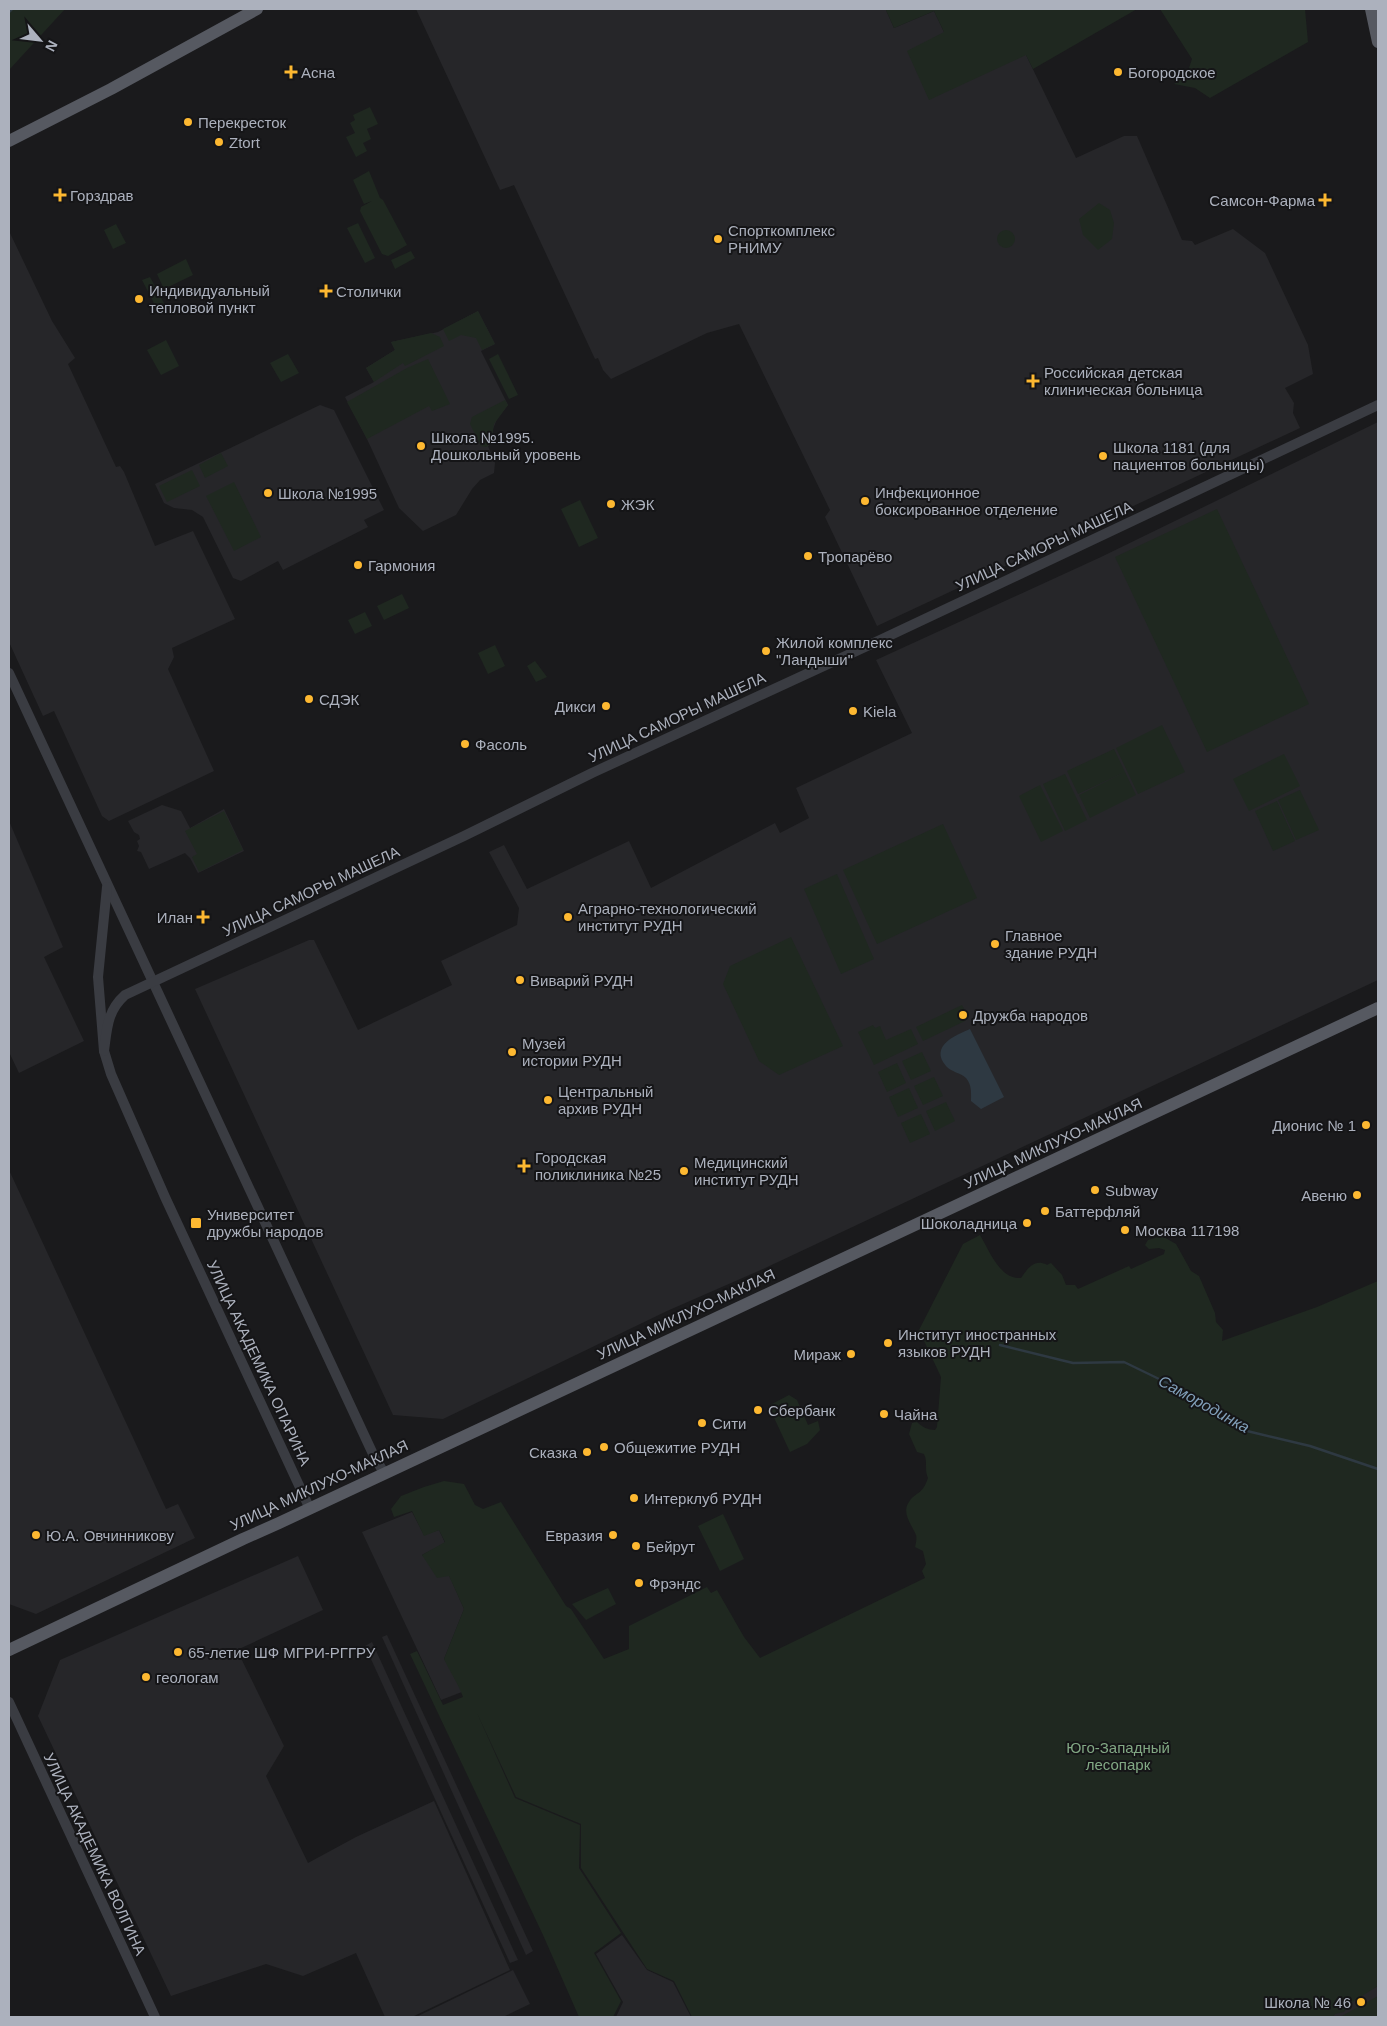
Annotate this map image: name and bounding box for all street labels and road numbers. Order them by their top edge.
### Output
street label: УЛИЦА САМОРЫ МАШЕЛА [953,497,1135,595]
street label: УЛИЦА САМОРЫ МАШЕЛА [586,668,768,766]
street label: УЛИЦА САМОРЫ МАШЕЛА [220,842,402,940]
street label: УЛИЦА МИКЛУХО-МАКЛАЯ [961,1094,1145,1192]
street label: УЛИЦА АКАДЕМИКА ОПАРИНА [204,1258,314,1468]
street label: УЛИЦА МИКЛУХО-МАКЛАЯ [594,1265,778,1363]
street label: УЛИЦА МИКЛУХО-МАКЛАЯ [227,1436,411,1534]
street label: УЛИЦА АКАДЕМИКА ВОЛГИНА [41,1750,149,1958]

